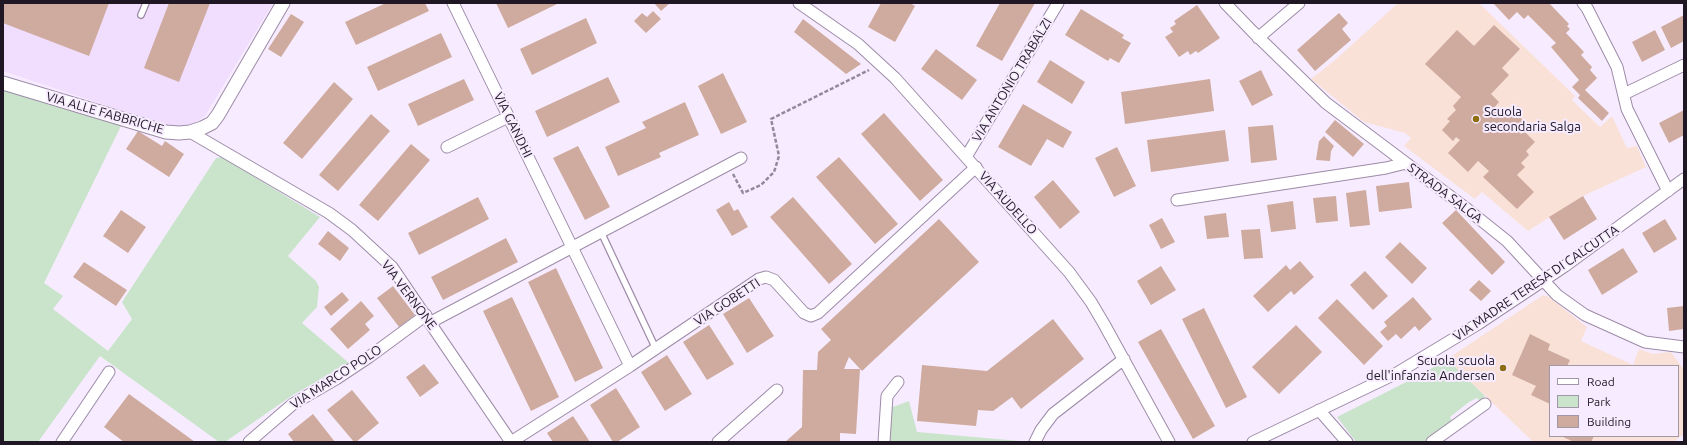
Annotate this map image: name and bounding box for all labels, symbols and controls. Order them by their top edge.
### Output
street label: VIA ANTONIO TRABALZI [969,15,1055,145]
street label: VIA ALLE FABBRICHE [44,89,166,137]
street label: VIA GANDHI [490,90,536,160]
place label: Scuola secondaria Salga [1484,104,1581,135]
marker: Scuola secondaria Salga [1471,114,1481,124]
street label: STRADA SALGA [1404,160,1486,226]
street label: VIA AUDELLO [976,168,1040,238]
street label: VIA MADRE TERESA DI CALCUTTA [1450,222,1622,344]
street label: VIA VERNONE [378,257,440,333]
street label: VIA GOBETTI [691,275,763,329]
street label: VIA MARCO POLO [287,342,385,412]
place label: Scuola scuola dell'infanzia Andersen [1366,353,1495,384]
marker: Scuola scuola dell'infanzia Andersen [1498,363,1508,373]
legend [1549,365,1679,437]
text: Road [1587,375,1615,388]
text: Park [1587,395,1611,408]
text: Building [1587,415,1631,428]

